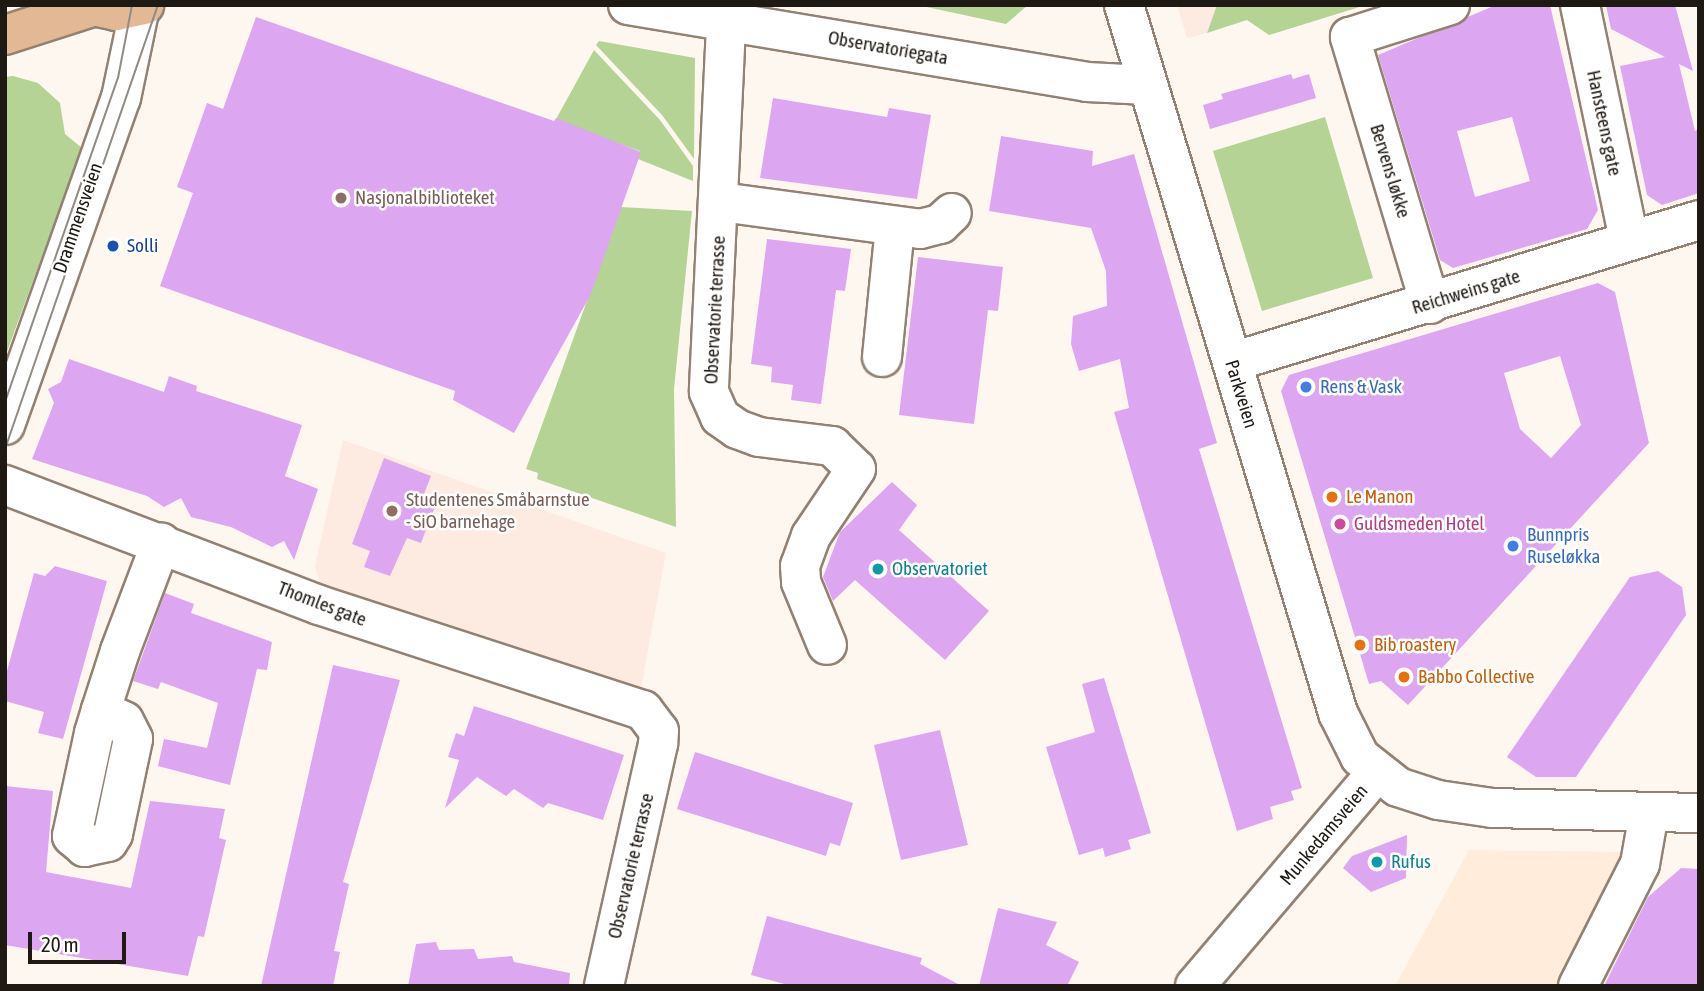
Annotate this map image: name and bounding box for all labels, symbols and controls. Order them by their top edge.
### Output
street label: Observatoriegata [826,26,950,70]
street label: Hansteens gate [1582,68,1626,178]
street label: Bervens løkke [1365,121,1415,221]
street label: Drammensveien [48,160,108,276]
place label: Nasjonalbiblioteket [355,187,495,209]
marker: Nasjonalbiblioteket [333,190,349,206]
place label: Solli [127,235,158,257]
street label: Observatorie terrasse [700,235,730,385]
marker: Solli [105,238,121,254]
street label: Reichweins gate [1409,265,1523,319]
street label: Parkveien [1220,357,1262,431]
place label: Rens & Vask [1320,376,1402,398]
marker: Rens & Vask [1298,379,1314,395]
place label: Le Manon [1346,486,1414,508]
place label: Studentenes Småbarnstue - SiO barnehage [406,489,590,533]
marker: Le Manon [1324,489,1340,505]
marker: Studentenes Småbarnstue - SiO barnehage [384,503,400,519]
place label: Guldsmeden Hotel [1354,513,1484,535]
marker: Guldsmeden Hotel [1332,516,1348,532]
place label: Bunnpris Ruseløkka [1527,524,1600,568]
marker: Bunnpris Ruseløkka [1505,538,1521,554]
place label: Observatoriet [892,558,988,580]
marker: Observatoriet [870,561,886,577]
street label: Thomles gate [274,577,370,631]
place label: Bib roastery [1374,634,1456,656]
marker: Bib roastery [1352,637,1368,653]
place label: Babbo Collective [1418,666,1534,688]
marker: Babbo Collective [1396,669,1412,685]
street label: Munkedamsveien [1275,780,1373,890]
street label: Observatorie terrasse [603,791,659,941]
place label: Rufus [1391,851,1431,873]
marker: Rufus [1369,854,1385,870]
scale bar [32,918,130,962]
text: 20 m [41,932,79,956]

